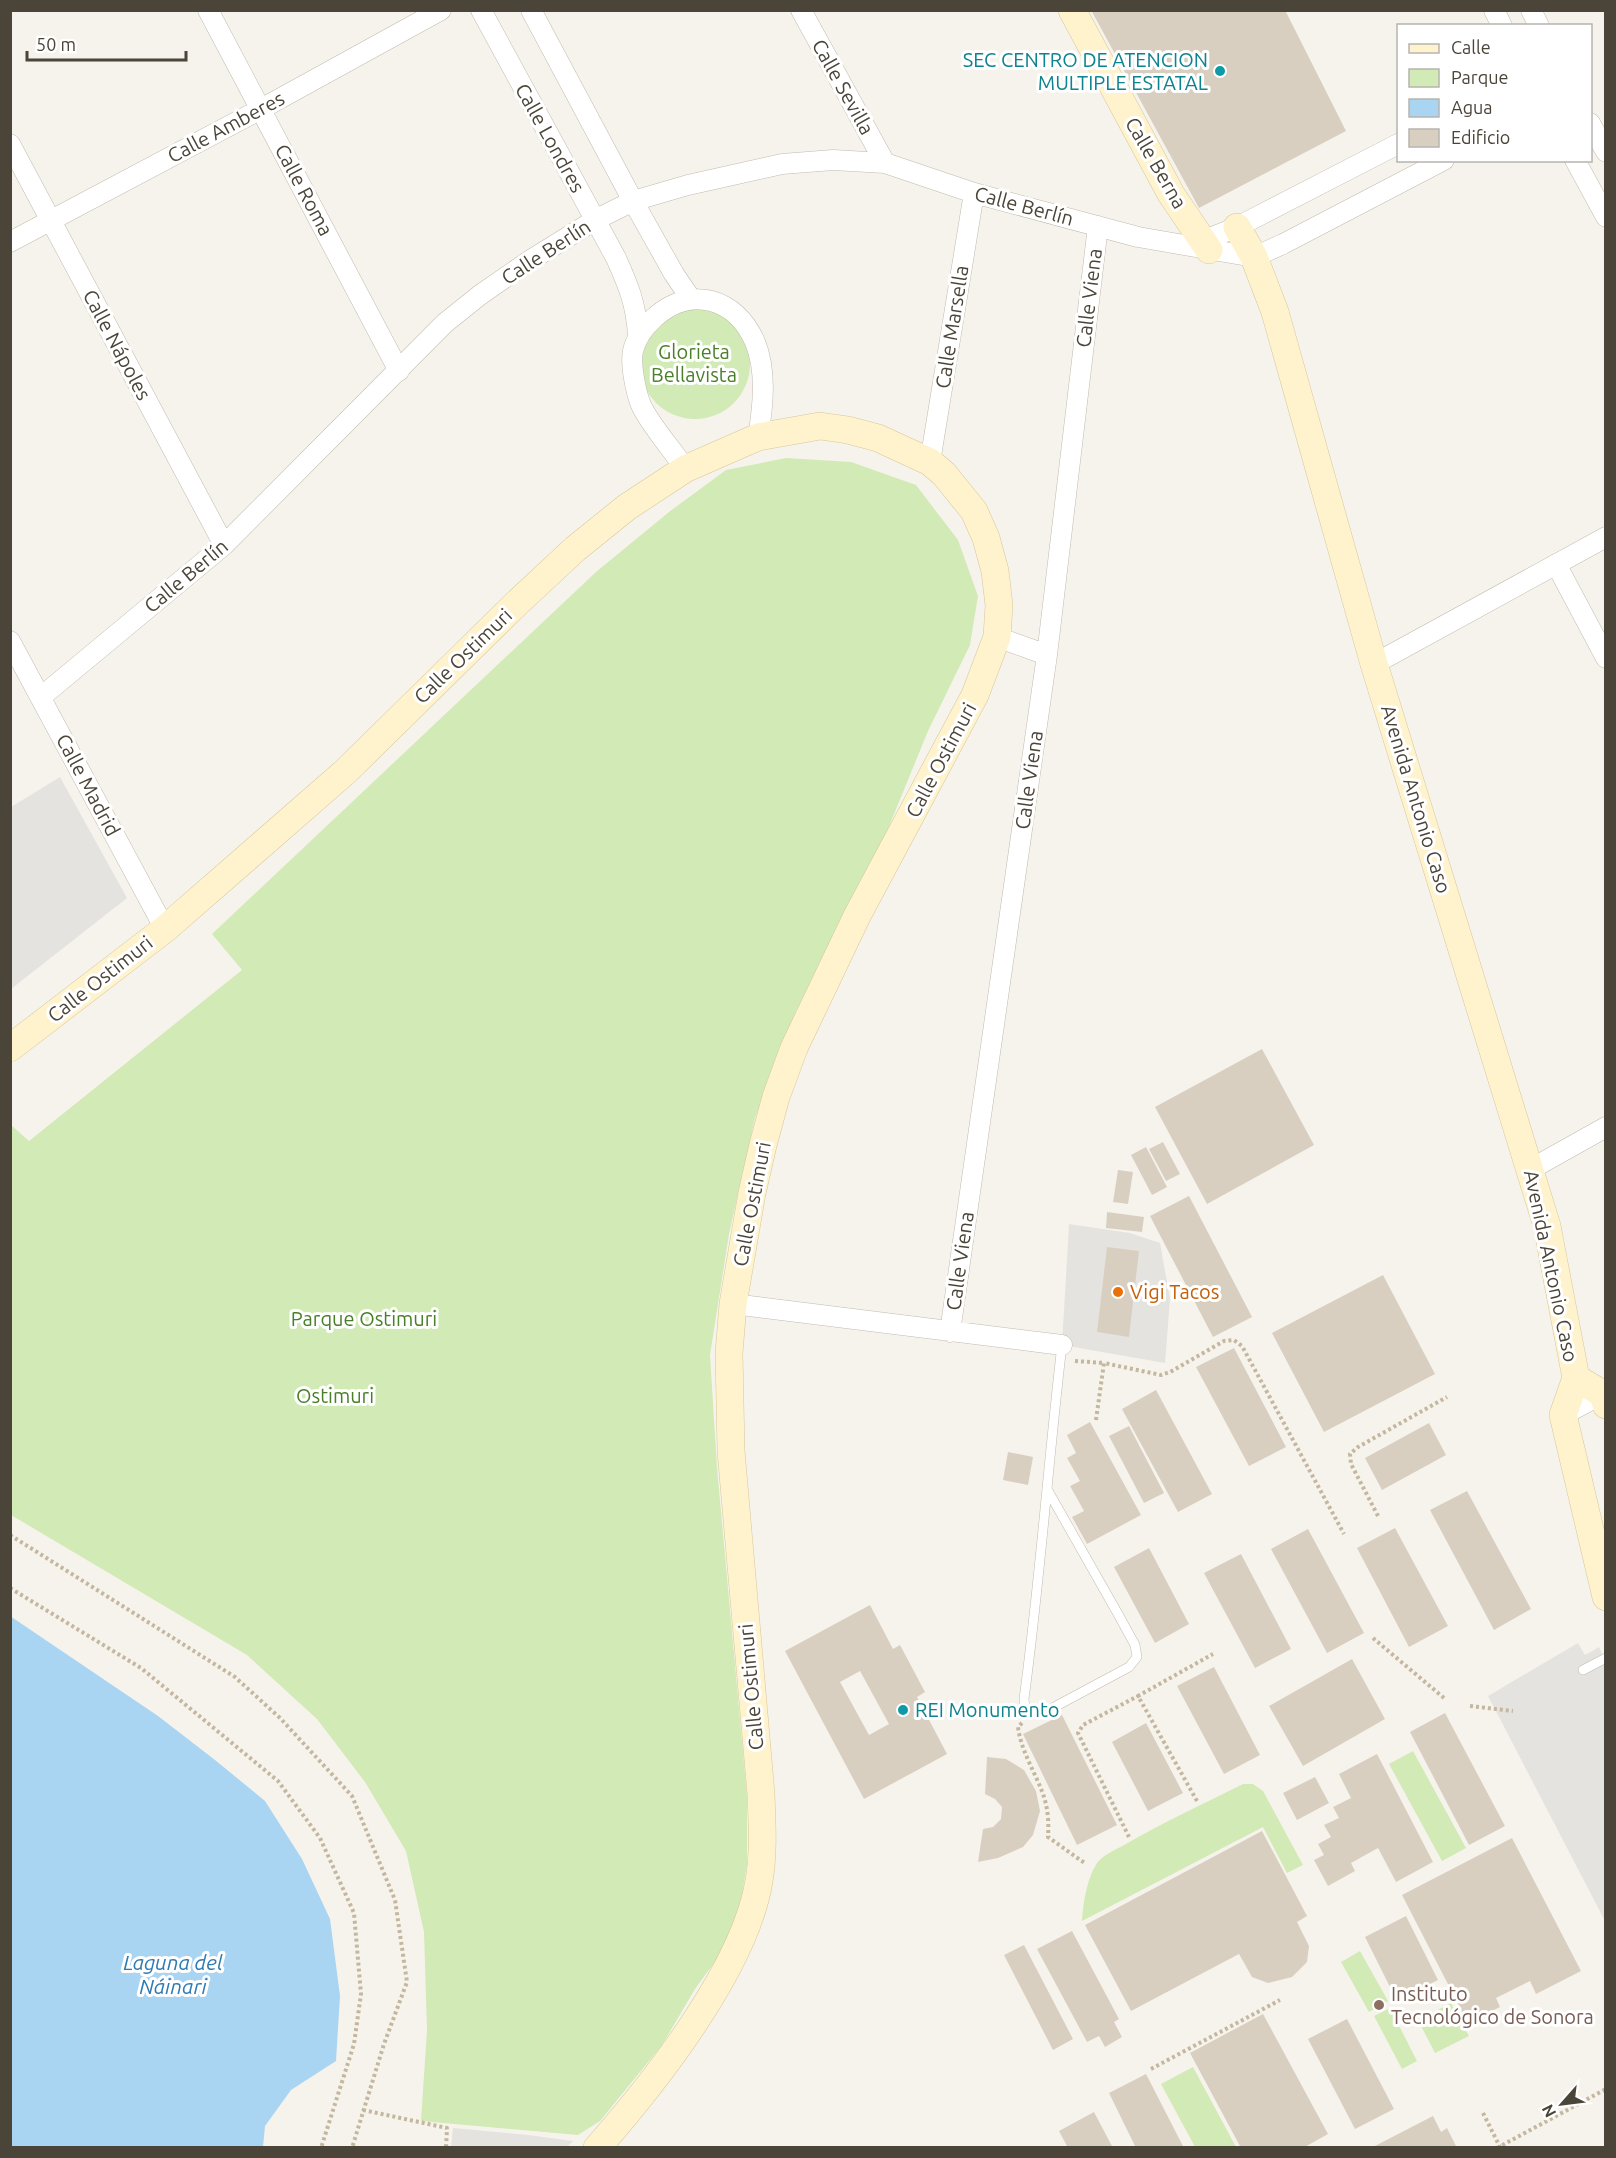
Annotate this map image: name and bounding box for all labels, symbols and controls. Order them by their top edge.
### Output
scale bar [27,24,186,62]
legend [1397,24,1592,162]
text: 50 m [36,34,76,54]
street label: Calle Sevilla [808,35,879,139]
text: Calle [1451,37,1491,57]
place label: SEC CENTRO DE ATENCION MULTIPLE ESTATAL [963,48,1208,94]
marker: SEC CENTRO DE ATENCION MULTIPLE ESTATAL [1213,64,1227,78]
text: Parque [1451,67,1508,87]
street label: Calle Londres [511,79,590,196]
street label: Calle Amberes [163,86,288,167]
text: Agua [1451,97,1493,117]
street label: Calle Berna [1121,113,1192,213]
text: Edificio [1451,127,1510,147]
street label: Calle Roma [271,140,338,239]
street label: Calle Berlín [972,181,1076,230]
street label: Calle Berlín [497,214,595,289]
street label: Calle Viena [1071,247,1106,349]
street label: Calle Marsella [930,264,973,390]
street label: Calle Nápoles [79,286,156,404]
park label: Glorieta Bellavista [651,340,737,386]
street label: Calle Berlín [139,534,232,617]
street label: Calle Ostimuri [409,603,516,708]
street label: Calle Ostimuri [901,698,980,821]
street label: Avenida Antonio Caso [1377,702,1456,896]
street label: Calle Viena [1010,729,1047,831]
street label: Calle Madrid [52,730,125,840]
street label: Calle Ostimuri [43,931,157,1027]
street label: Calle Ostimuri [728,1140,775,1268]
street label: Avenida Antonio Caso [1520,1168,1583,1364]
street label: Calle Viena [941,1210,978,1312]
place label: Vigi Tacos [1130,1280,1219,1303]
marker: Vigi Tacos [1111,1285,1125,1299]
park label: Parque Ostimuri [291,1307,437,1330]
park label: Ostimuri [296,1384,374,1407]
street label: Calle Ostimuri [734,1623,767,1751]
place label: REI Monumento [915,1698,1060,1721]
marker: REI Monumento [896,1703,910,1717]
water label: Laguna del Náinari [123,1950,223,1998]
place label: Instituto Tecnológico de Sonora [1391,1982,1594,2028]
marker: Instituto Tecnológico de Sonora [1372,1998,1386,2012]
north arrow [1532,2074,1592,2134]
text: N [1538,2102,1560,2121]

